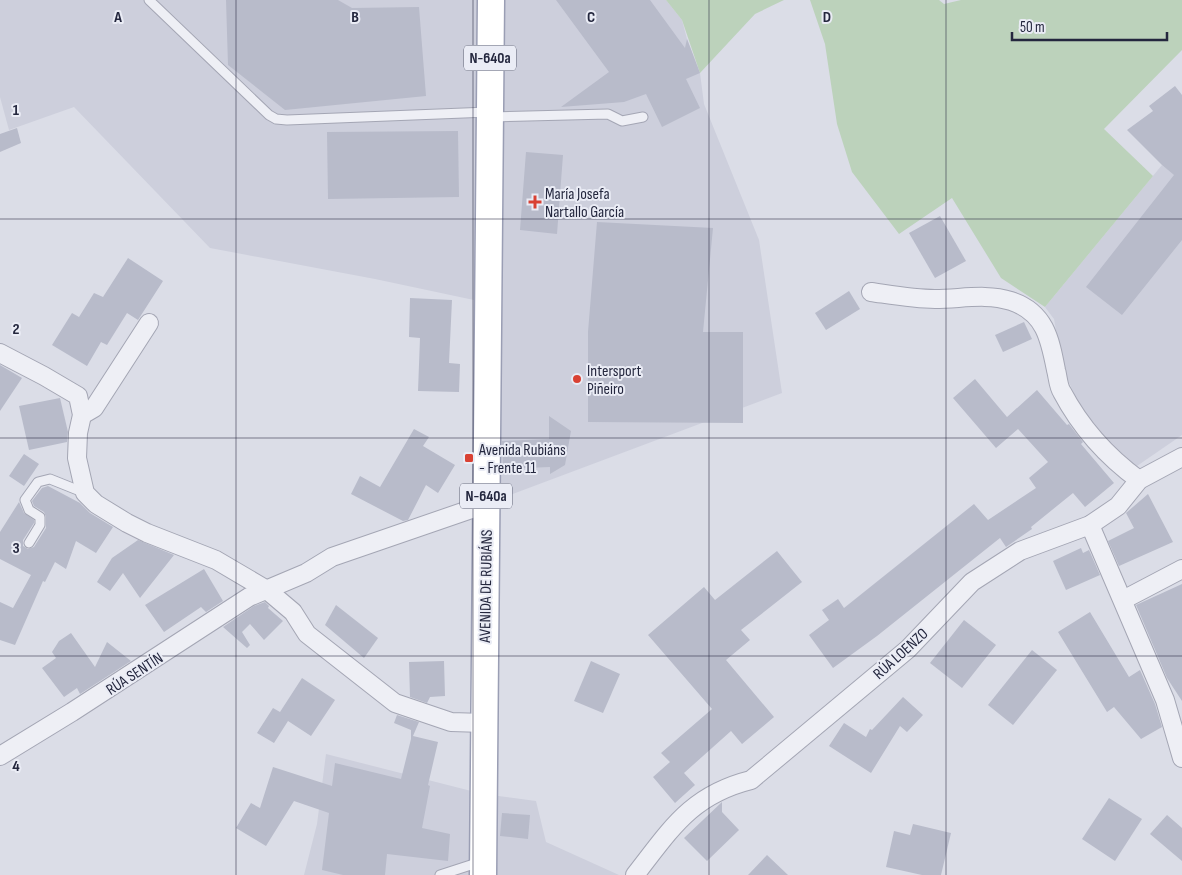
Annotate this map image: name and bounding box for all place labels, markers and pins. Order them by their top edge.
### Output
place label: María Josefa Nartallo García [545,185,624,222]
marker: María Josefa Nartallo García [529,196,541,208]
place label: Intersport Piñeiro [587,362,642,399]
marker: Intersport Piñeiro [571,373,583,385]
place label: Avenida Rubiáns - Frente 11 [478,441,566,478]
marker: Avenida Rubiáns - Frente 11 [463,452,475,464]

